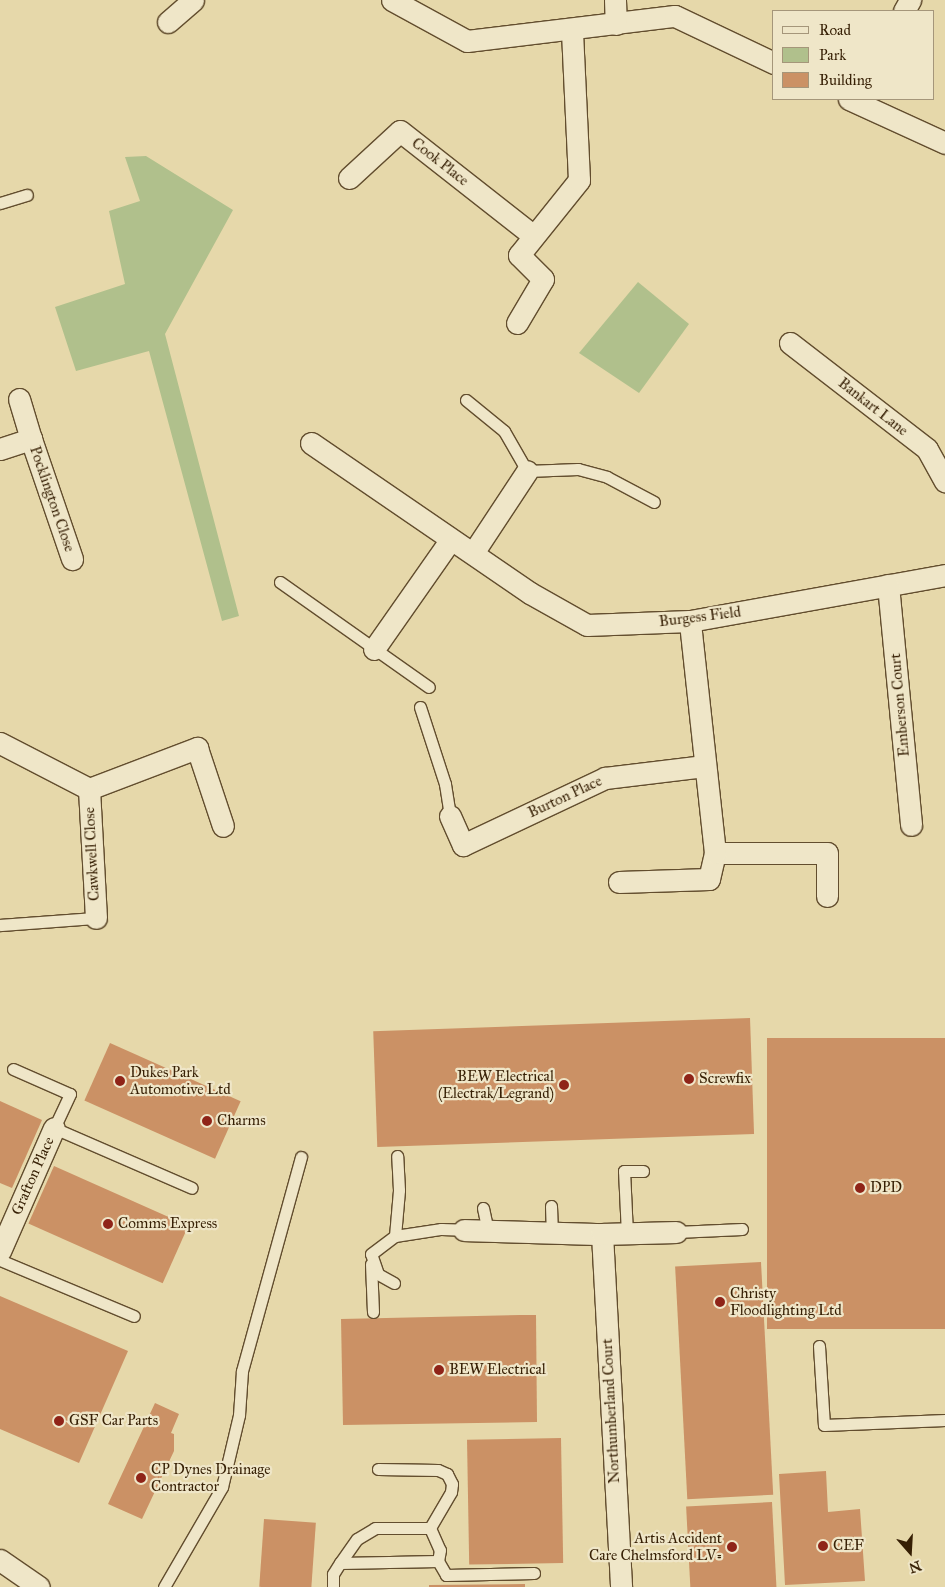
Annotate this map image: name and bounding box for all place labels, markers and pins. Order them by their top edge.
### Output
place label: Dukes Park Automotive Ltd [130,1063,231,1098]
place label: BEW Electrical (Electrak/Legrand) [438,1067,554,1102]
place label: Screwfix [699,1070,751,1088]
marker: Screwfix [683,1073,695,1085]
marker: Dukes Park Automotive Ltd [114,1075,126,1087]
marker: BEW Electrical (Electrak/Legrand) [558,1079,570,1091]
place label: Charms [217,1112,266,1130]
marker: Charms [201,1115,213,1127]
place label: DPD [870,1179,902,1197]
marker: DPD [854,1182,866,1194]
place label: Comms Express [118,1215,217,1233]
marker: Comms Express [102,1218,114,1230]
place label: Christy Floodlighting Ltd [730,1284,842,1319]
marker: Christy Floodlighting Ltd [714,1296,726,1308]
place label: BEW Electrical [449,1361,546,1379]
marker: BEW Electrical [433,1364,445,1376]
place label: GSF Car Parts [69,1412,158,1430]
marker: GSF Car Parts [53,1415,65,1427]
place label: CP Dynes Drainage Contractor [151,1460,271,1495]
marker: CP Dynes Drainage Contractor [135,1472,147,1484]
place label: Artis Accident Care Chelmsford LV= [589,1529,722,1564]
place label: CEF [833,1537,864,1555]
marker: CEF [817,1540,829,1552]
marker: Artis Accident Care Chelmsford LV= [726,1541,738,1553]

